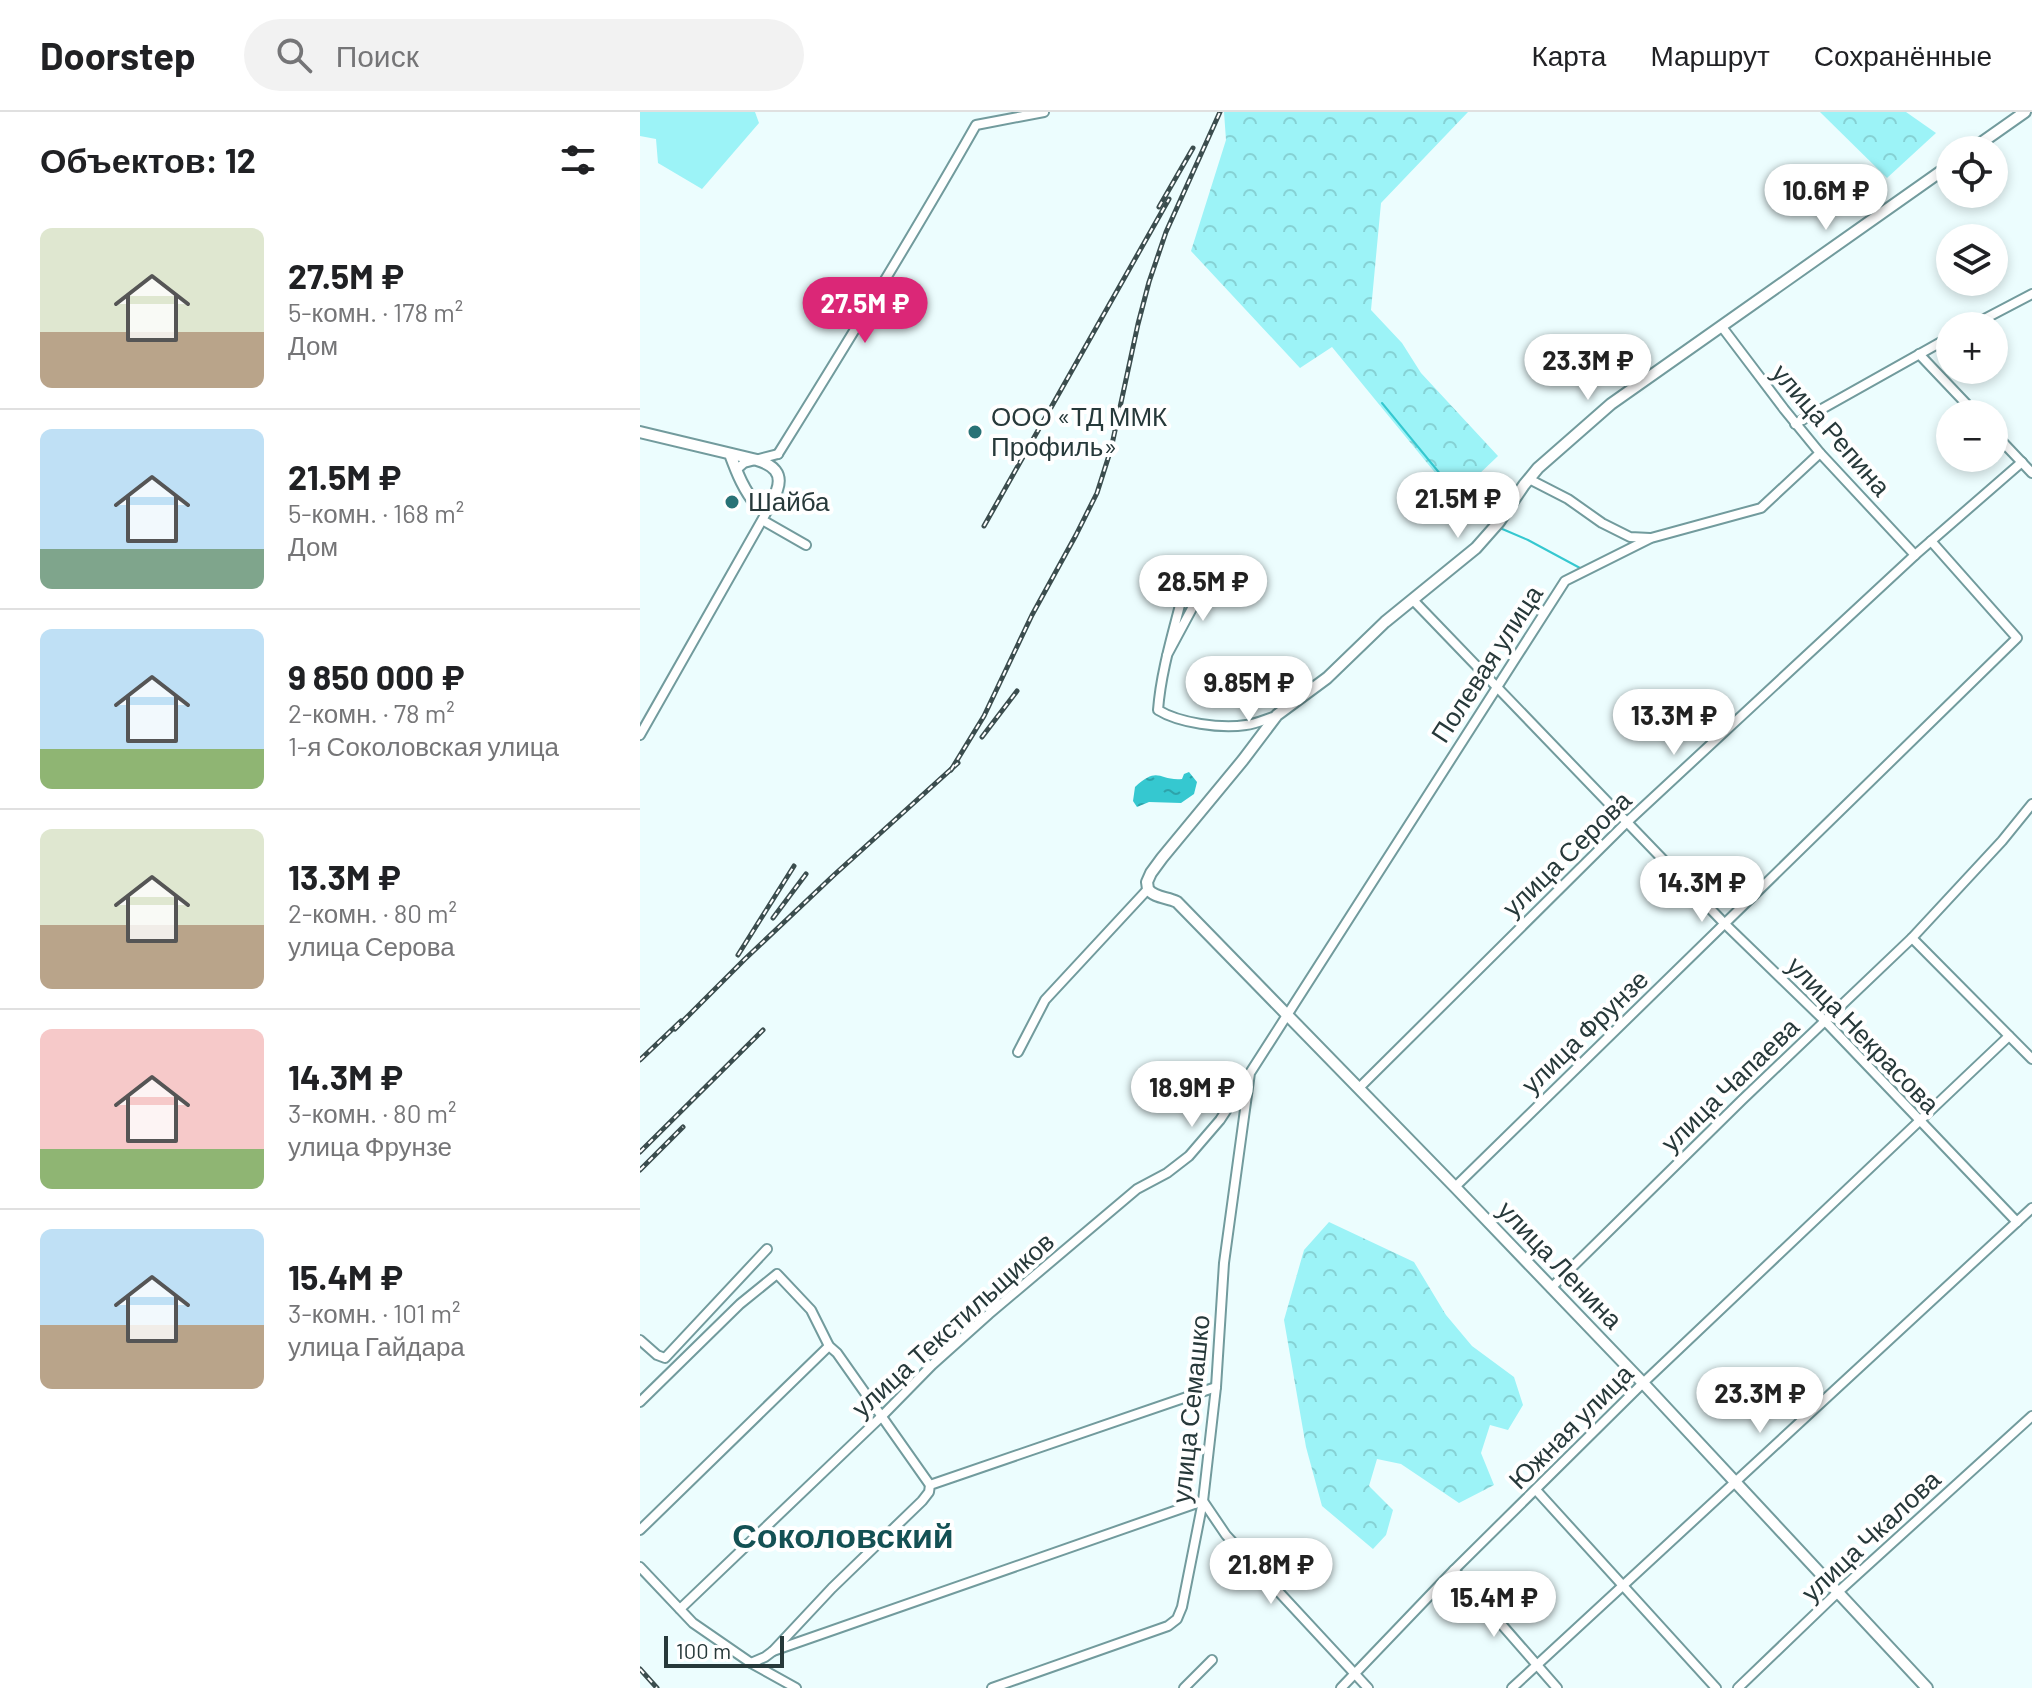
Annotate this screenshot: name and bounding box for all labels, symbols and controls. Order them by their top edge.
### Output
search box [244,19,804,91]
text: Doorstep [40,32,196,78]
icon: search [272,33,316,77]
text: Поиск [336,37,419,73]
text: Карта [1531,38,1606,72]
text: Маршрут [1650,38,1770,72]
text: Сохранённые [1814,38,1992,72]
map controls [1936,136,2008,472]
button: locate [1936,136,2008,208]
icon: filters [556,138,600,182]
text: Объектов: 12 [40,139,256,180]
pin: 10.6M ₽ [1752,164,1900,232]
text: 10.6M ₽ [1782,174,1870,205]
button: layers [1936,224,2008,296]
text: 27.5M ₽ [288,255,404,296]
icon: home [104,260,200,356]
pin: 27.5M ₽ [791,277,939,345]
text: 27.5M ₽ [821,287,909,318]
text: 5-комн. · 178 m² [288,296,463,327]
button: + [1936,312,2008,384]
text: Дом [288,329,338,360]
pin: 23.3M ₽ [1514,334,1662,402]
text: 23.3M ₽ [1542,344,1634,375]
street label: улица Репина [1766,357,1898,502]
place label: ООО «ТД ММК Профиль» [991,400,1167,461]
button: − [1936,400,2008,472]
marker: ООО «ТД ММК Профиль» [966,423,984,441]
text: 21.5M ₽ [288,456,401,497]
icon: home [104,461,200,557]
pin: 21.5M ₽ [1384,472,1532,540]
text: 21.5M ₽ [1415,482,1501,513]
place label: Шайба [748,485,830,516]
marker: Шайба [723,493,741,511]
text: 5-комн. · 168 m² [288,497,464,528]
text: Дом [288,530,338,561]
pin: 28.5M ₽ [1129,555,1277,623]
text: 28.5M ₽ [1157,565,1249,596]
street label: Полевая улица [1423,578,1548,748]
text: 9 850 000 ₽ [288,656,465,697]
pin: 9.85M ₽ [1175,656,1323,724]
icon: home [104,661,200,757]
text: 9.85M ₽ [1204,666,1294,697]
pin: 13.3M ₽ [1600,689,1748,757]
text: 2-комн. · 78 m² [288,697,455,728]
text: 13.3M ₽ [1631,699,1717,730]
text: 1-я Соколовская улица [288,730,559,761]
street label: улица Серова [1495,783,1637,922]
text: 13.3M ₽ [288,856,401,897]
pin: 14.3M ₽ [1628,856,1776,924]
icon: home [104,861,200,957]
text: 14.3M ₽ [1658,866,1746,897]
text: 2-комн. · 80 m² [288,897,457,928]
text: улица Серова [288,930,455,961]
street label: улица Некрасова [1781,949,1947,1119]
street label: улица Фрунзе [1514,963,1654,1099]
street label: улица Чапаева [1654,1010,1805,1157]
text: 14.3M ₽ [288,1056,403,1097]
icon: home [104,1061,200,1157]
pin: 18.9M ₽ [1118,1061,1266,1129]
text: 18.9M ₽ [1149,1071,1235,1102]
text: 3-комн. · 80 m² [288,1097,457,1128]
text: улица Фрунзе [288,1130,452,1161]
street label: улица Ленина [1492,1194,1630,1335]
street label: улица Текстильщиков [845,1225,1059,1423]
text: 15.4M ₽ [288,1256,403,1297]
icon: home [104,1261,200,1357]
text: 3-комн. · 101 m² [288,1297,460,1328]
street label: улица Семашко [1164,1313,1215,1505]
text: улица Гайдара [288,1330,465,1361]
street label: Южная улица [1501,1357,1639,1495]
pin: 23.3M ₽ [1686,1367,1834,1435]
text: 23.3M ₽ [1714,1377,1806,1408]
street label: улица Чкалова [1794,1462,1946,1607]
district label: Соколовский [732,1514,954,1555]
pin: 21.8M ₽ [1197,1538,1345,1606]
text: 21.8M ₽ [1228,1548,1314,1579]
pin: 15.4M ₽ [1420,1571,1568,1639]
text: 15.4M ₽ [1450,1581,1538,1612]
scale bar [664,1632,784,1668]
text: 100 m [676,1637,731,1663]

